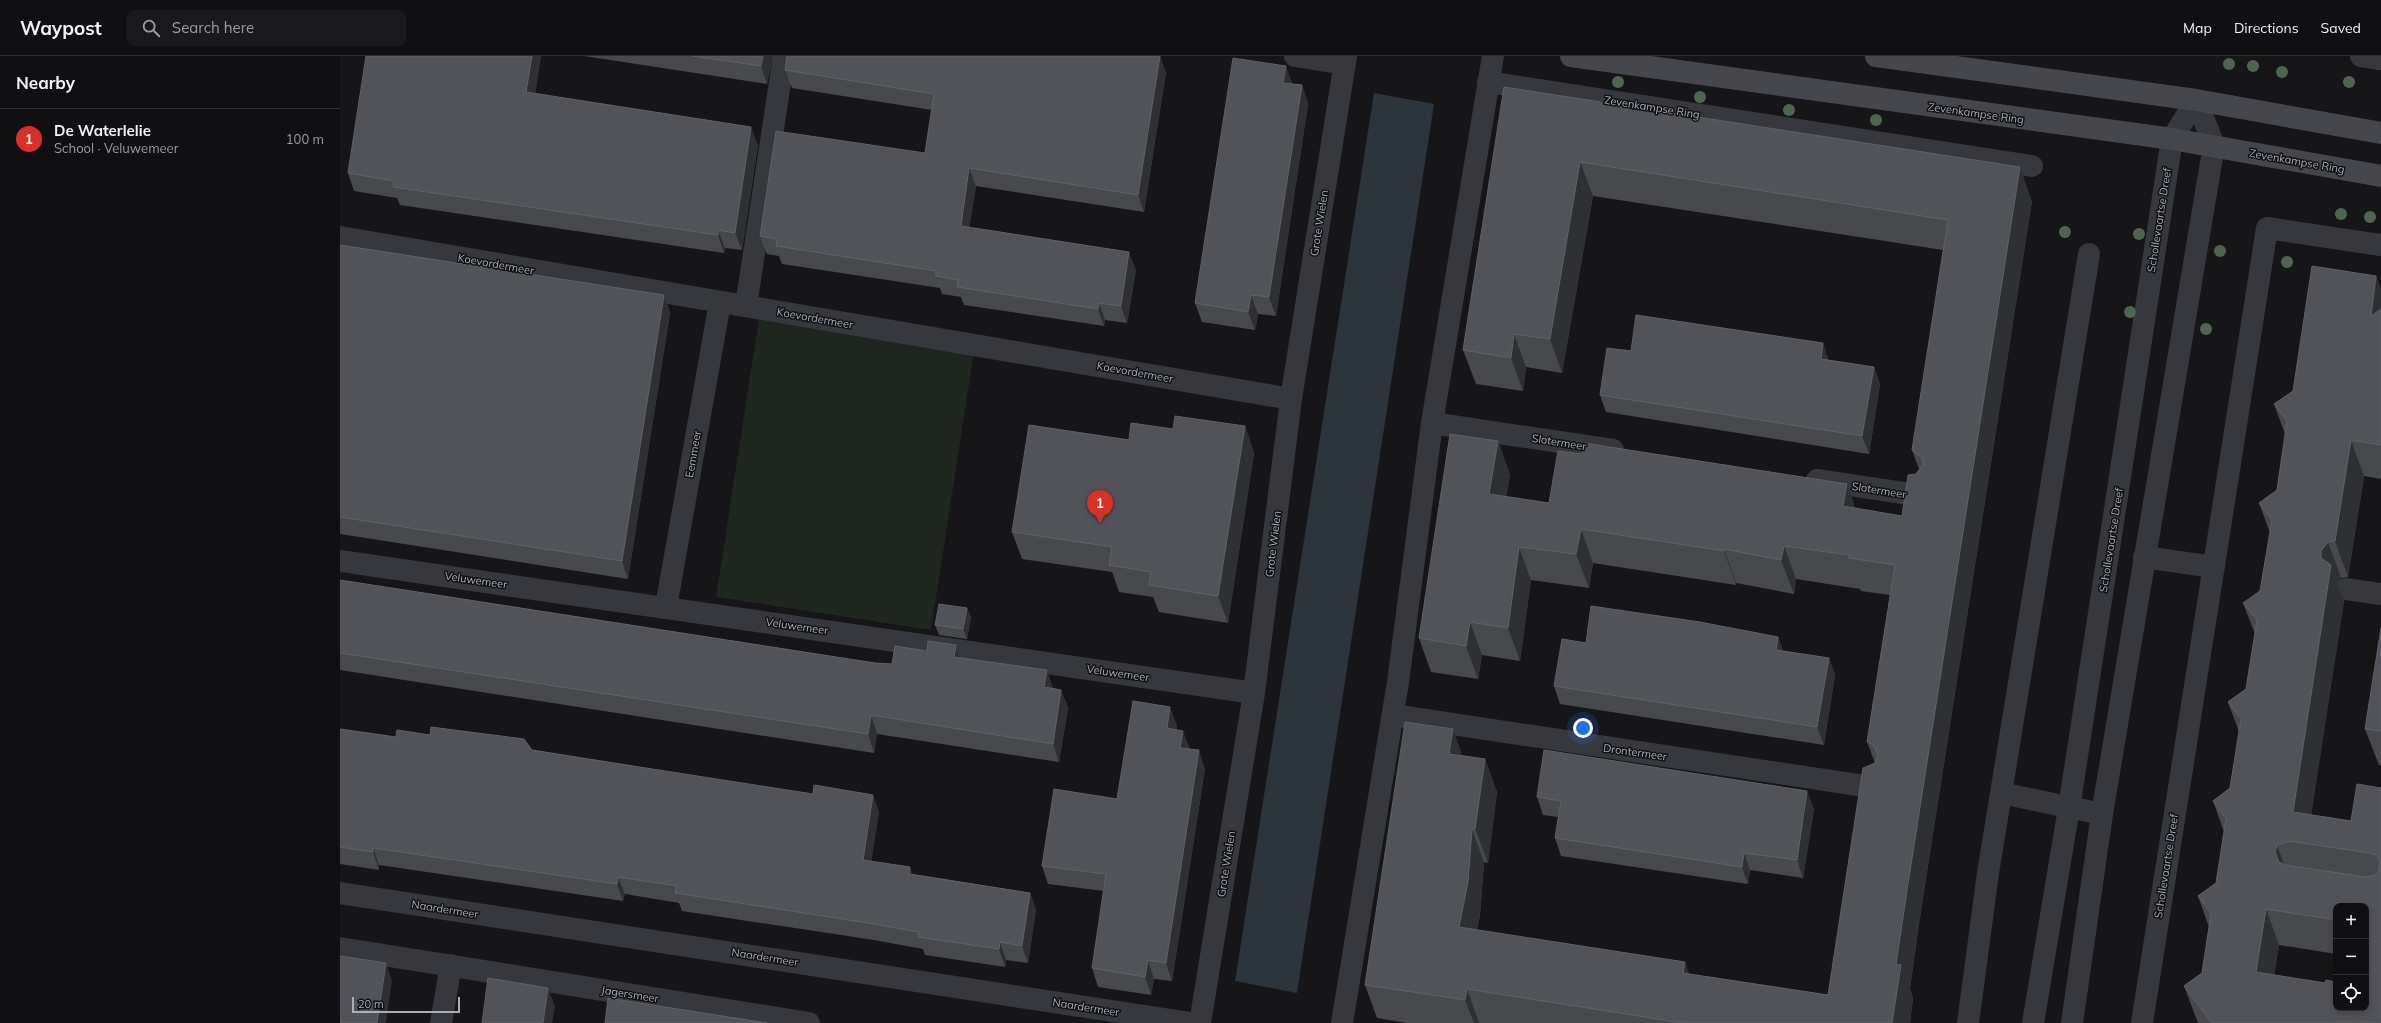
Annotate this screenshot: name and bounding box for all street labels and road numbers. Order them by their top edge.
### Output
street label: Zevenkampse Ring [1603,93,1701,121]
street label: Zevenkampse Ring [1927,99,2025,127]
street label: Zevenkampse Ring [2248,146,2346,176]
street label: Schollevaartse Dreef [2144,167,2174,273]
street label: Grote Wielen [1307,189,1331,257]
street label: Koevordermeer [457,250,535,278]
street label: Koevordermeer [776,304,854,332]
street label: Koevordermeer [1096,358,1174,386]
street label: Eemmeer [682,429,704,479]
street label: Slotermeer [1531,431,1587,453]
street label: Slotermeer [1851,479,1907,501]
street label: Schollevaartse Dreef [2096,487,2126,593]
street label: Grote Wielen [1262,510,1284,578]
street label: Veluwemeer [444,569,508,591]
street label: Veluwemeer [765,615,829,637]
street label: Veluwemeer [1086,662,1150,684]
street label: Drontermeer [1602,741,1668,763]
street label: Schollevaartse Dreef [2151,813,2181,919]
street label: Grote Wielen [1214,830,1238,898]
street label: Naardermeer [411,897,479,921]
street label: Naardermeer [731,945,799,969]
street label: Jagersmeer [600,983,660,1005]
street label: Naardermeer [1052,995,1120,1019]

